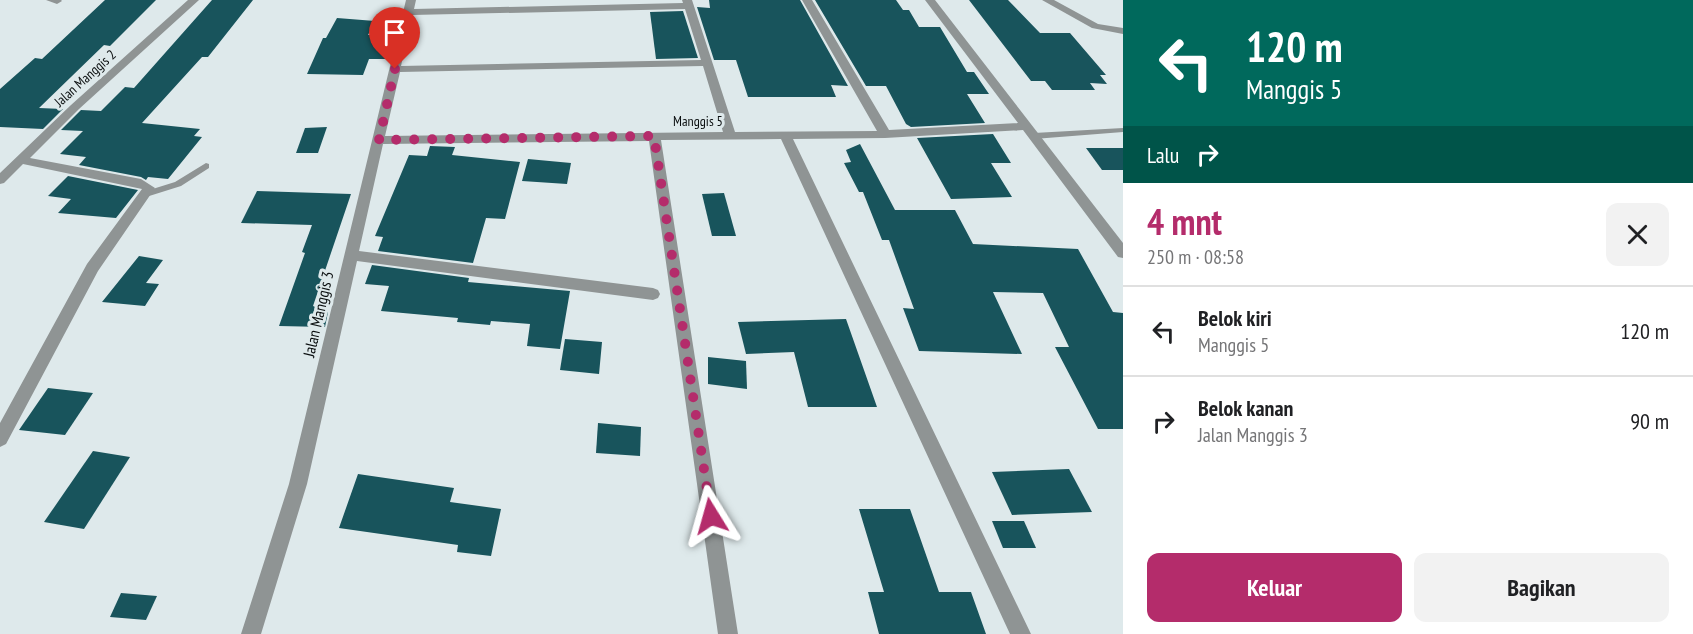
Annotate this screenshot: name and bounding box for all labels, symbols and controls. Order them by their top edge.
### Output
pin [369,7,420,69]
icon: arrive [378,16,411,49]
text: 120 m [1246,19,1343,74]
icon: left [1147,24,1225,102]
street label: Jalan Manggis 2 [50,46,120,111]
text: Manggis 5 [1246,72,1342,106]
street label: Manggis 5 [673,112,723,130]
icon: right [1191,138,1224,171]
text: Lalu [1147,141,1179,169]
text: 4 mnt [1147,198,1222,245]
button: close [1606,203,1669,266]
text: 250 m · 08:58 [1147,244,1244,270]
street label: Jalan Manggis 3 [298,269,338,360]
text: Belok kiri [1198,304,1272,332]
icon: left [1147,315,1180,348]
text: 120 m [1620,317,1669,345]
text: Manggis 5 [1198,332,1269,358]
text: Belok kanan [1198,394,1293,422]
icon: right [1147,405,1180,438]
text: 90 m [1630,407,1669,435]
text: Jalan Manggis 3 [1198,422,1308,448]
position arrow [679,484,743,548]
button: Keluar [1147,553,1402,622]
button: Bagikan [1414,553,1669,622]

